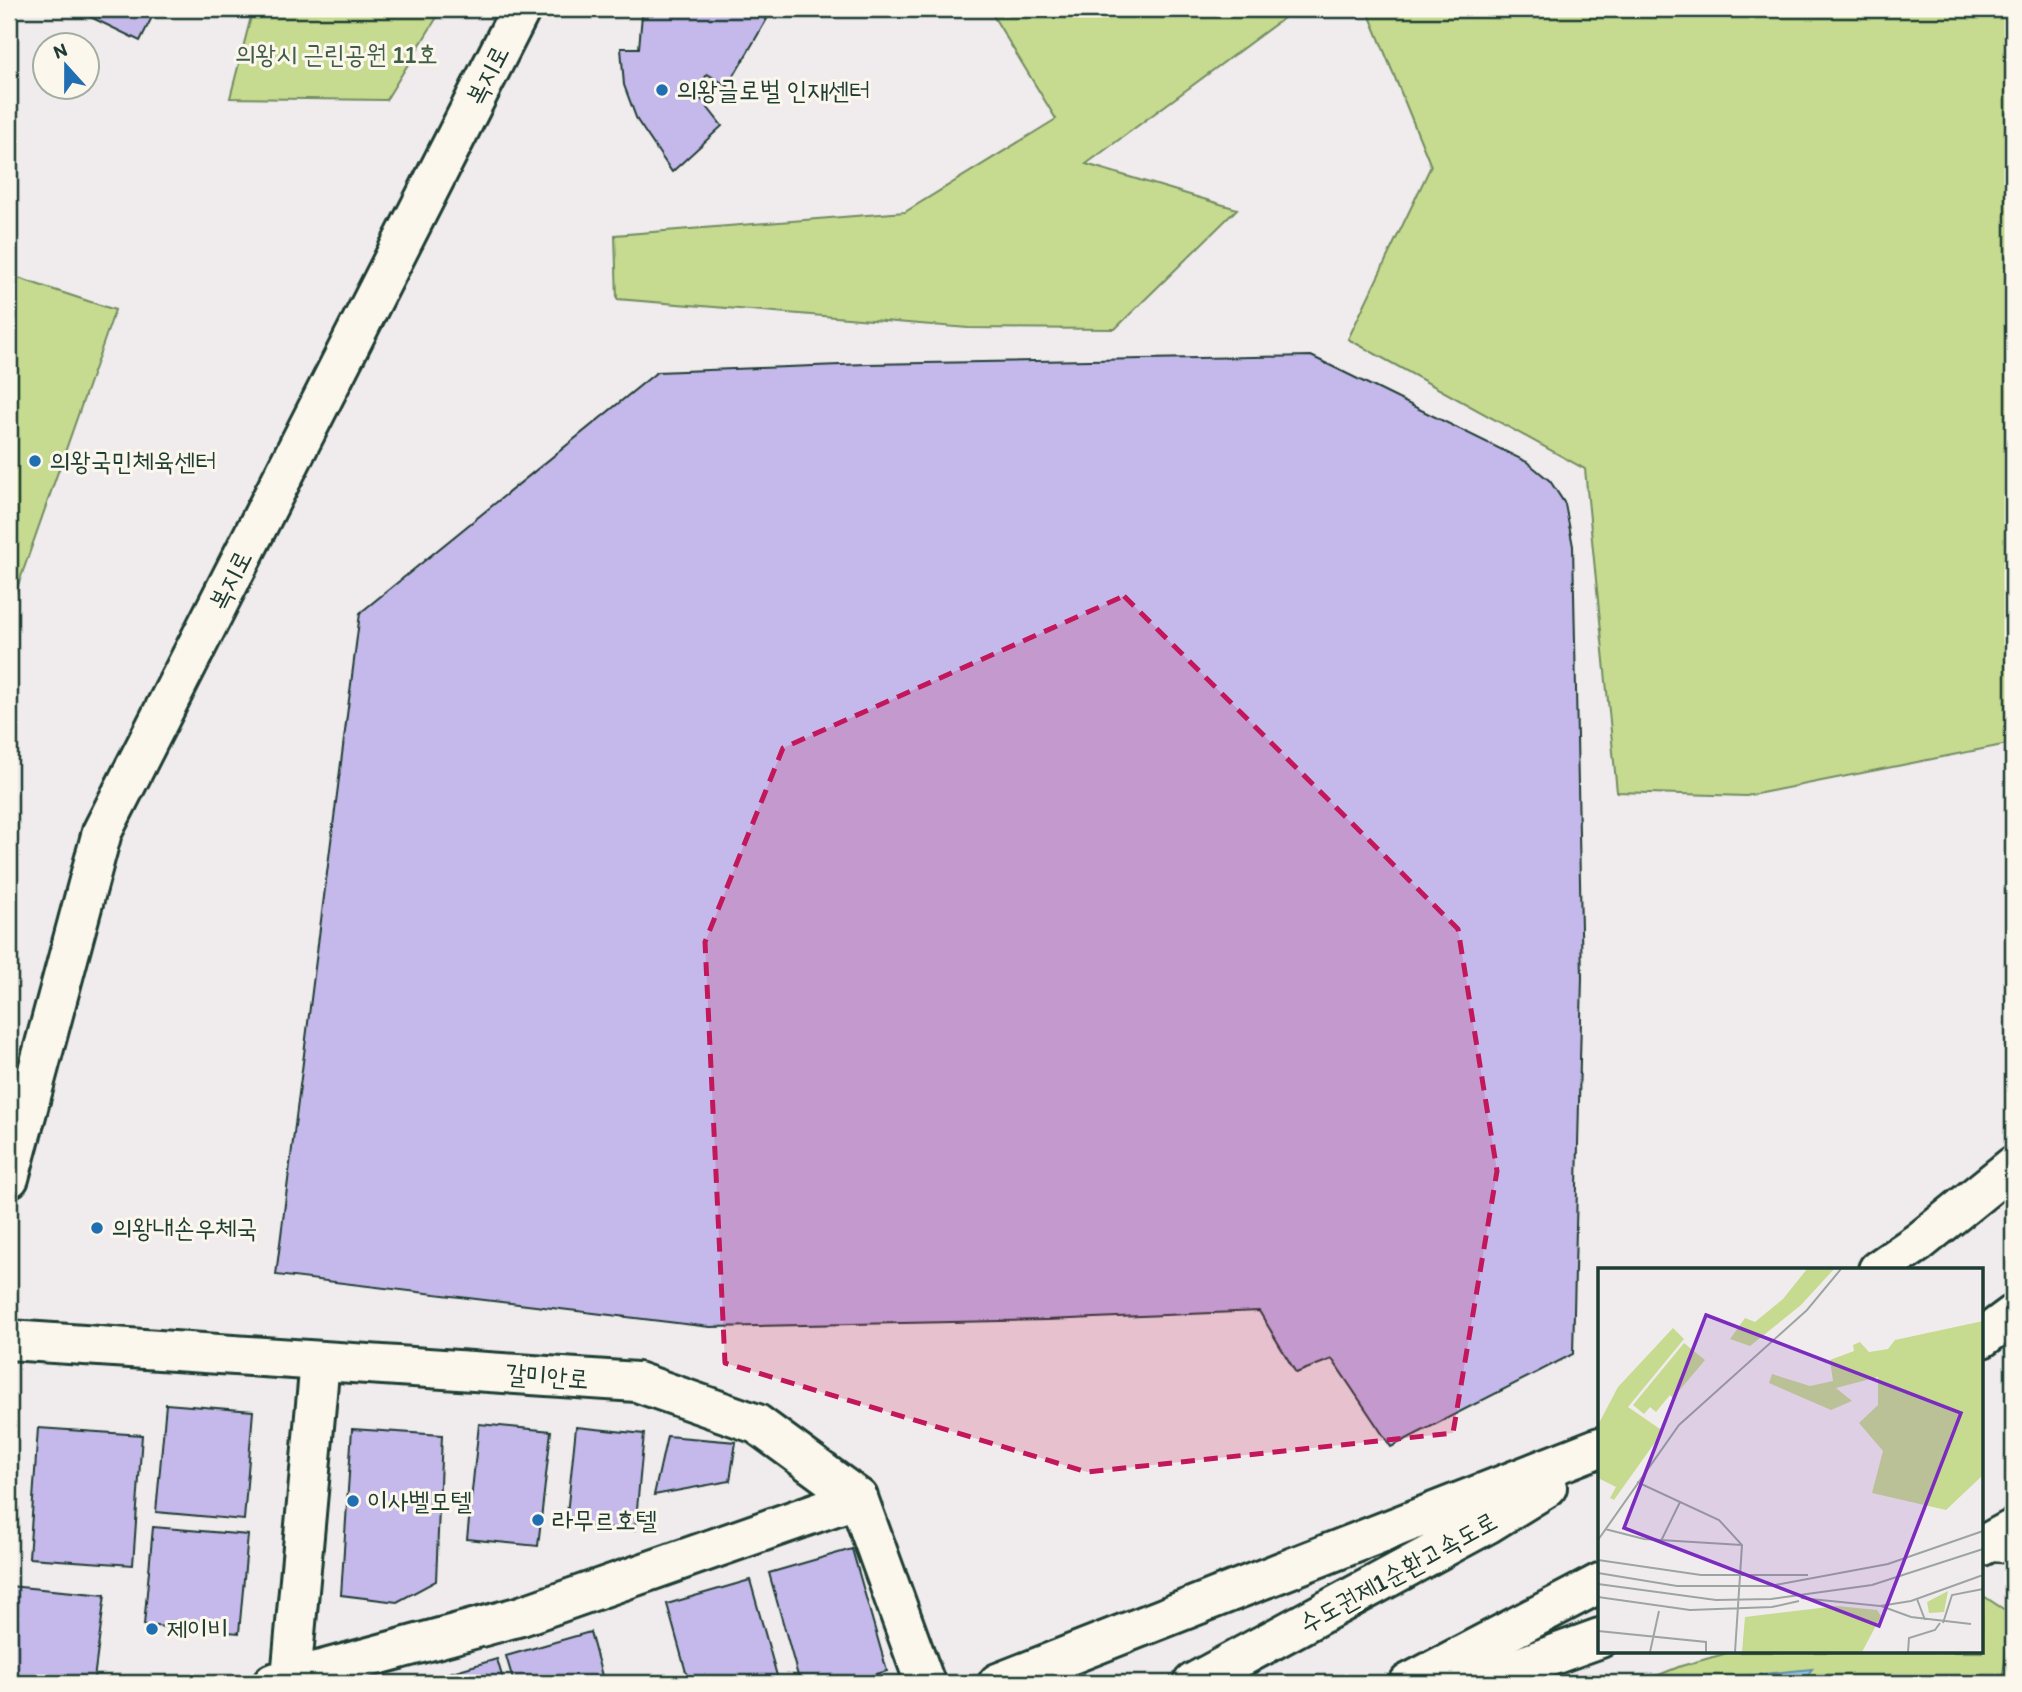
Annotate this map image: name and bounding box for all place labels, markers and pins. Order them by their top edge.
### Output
place label: 의왕글로벌 인재센터 [676,74,870,106]
marker: 의왕글로벌 인재센터 [654,82,670,98]
place label: 의왕국민체육센터 [49,445,216,477]
marker: 의왕국민체육센터 [27,453,43,469]
place label: 의왕내손우체국 [111,1212,257,1244]
marker: 의왕내손우체국 [89,1220,105,1236]
place label: 이사벨모텔 [367,1485,472,1517]
marker: 이사벨모텔 [345,1493,361,1509]
place label: 라무르호텔 [552,1504,657,1536]
marker: 라무르호텔 [530,1512,546,1528]
place label: 제이비 [166,1613,229,1645]
marker: 제이비 [144,1621,160,1637]

